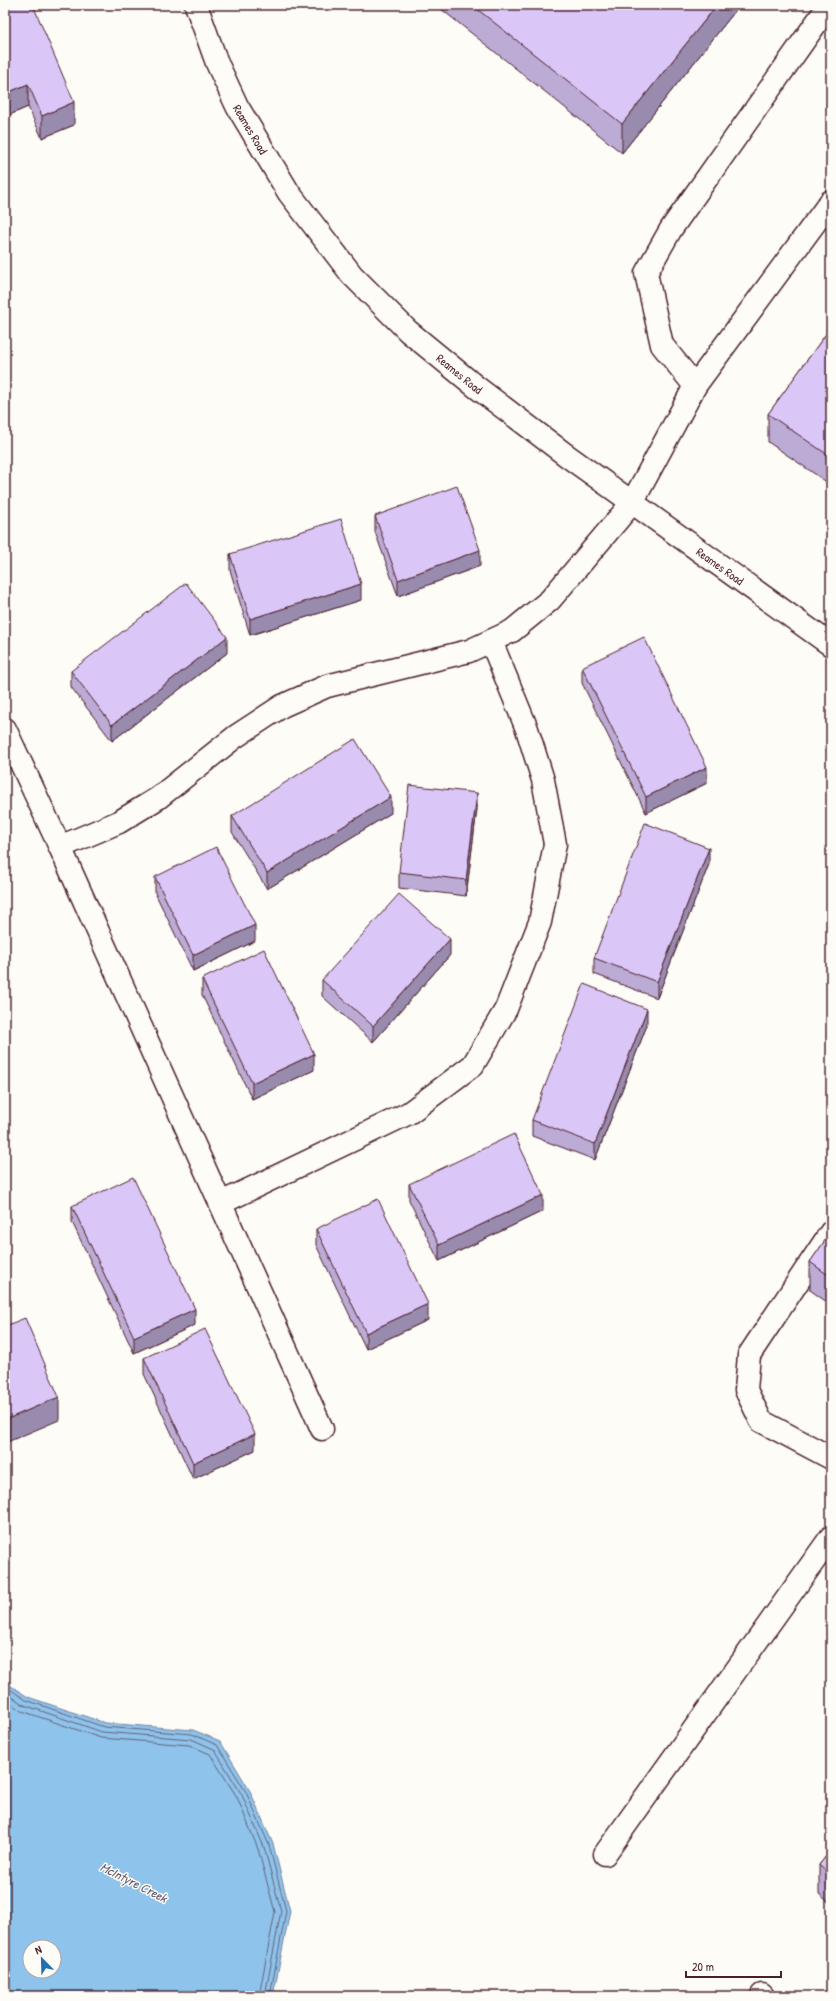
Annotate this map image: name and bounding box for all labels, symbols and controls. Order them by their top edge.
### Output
street label: Reames Road [229,101,272,157]
street label: Reames Road [433,349,487,398]
street label: Reames Road [693,543,748,589]
water label: McIntyre Creek [98,1857,172,1907]
north arrow [22,1939,62,1979]
text: N [33,1942,44,1957]
scale bar [686,1953,781,1979]
text: 20 m [692,1958,714,1975]

